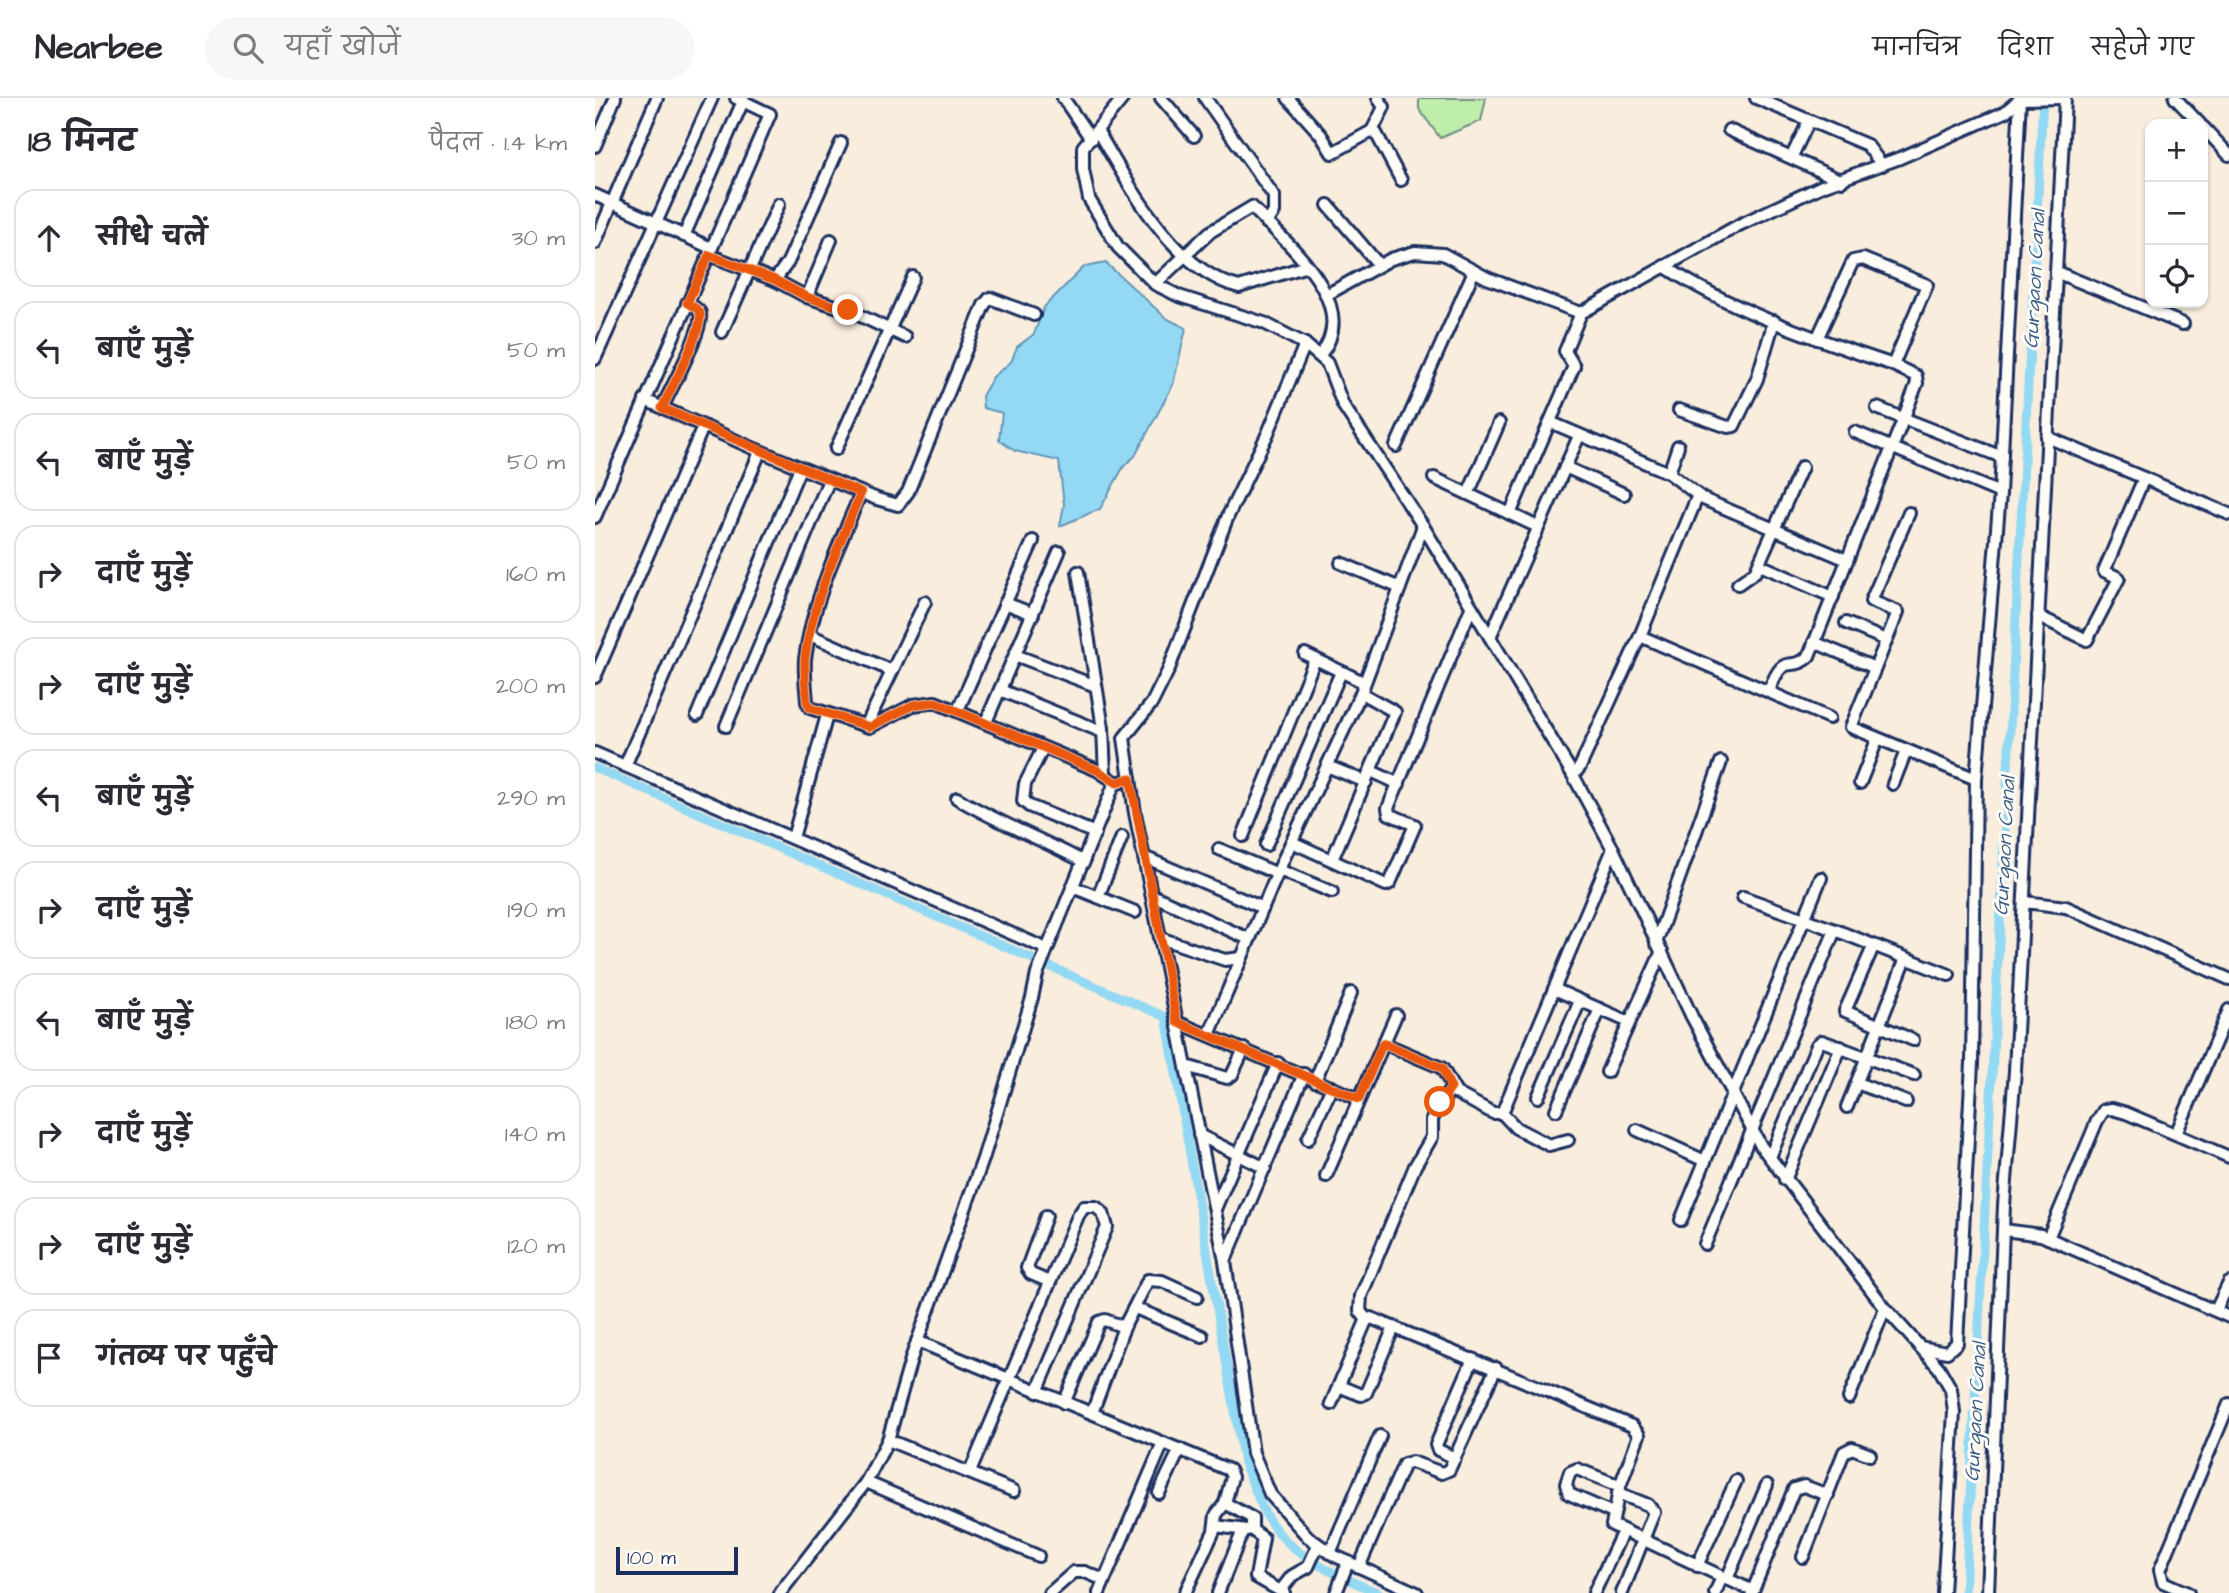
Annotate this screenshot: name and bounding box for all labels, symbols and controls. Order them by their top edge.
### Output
search box [205,17,695,80]
text: Nearbee [35,25,163,71]
icon: search [229,29,267,67]
text: यहाँ खोजें [285,29,400,65]
text: मानचित्र [1872,31,1960,65]
text: दिशा [1998,31,2053,65]
text: सहेजे गए [2091,31,2194,65]
map controls [2145,119,2208,308]
button: + [2145,119,2208,182]
text: 18 मिनट [28,121,136,163]
text: पैदल · 1.4 km [429,127,567,159]
button: − [2145,182,2208,245]
water label: Gurgaon Canal [2016,206,2054,349]
icon: ahead [30,219,68,257]
text: सीधे चलें [97,219,207,255]
text: 30 m [512,222,565,254]
button: locate [2145,245,2208,308]
route end [832,294,863,325]
icon: left [30,331,68,369]
text: बाएँ मुड़ें [97,331,192,367]
text: 50 m [507,334,565,366]
icon: left [30,443,68,481]
text: बाएँ मुड़ें [97,443,192,479]
text: 50 m [507,446,565,478]
icon: right [30,555,68,593]
text: दाएँ मुड़ें [97,555,191,591]
text: 160 m [506,558,565,590]
icon: right [30,667,68,705]
text: दाएँ मुड़ें [97,667,191,703]
text: 200 m [496,670,565,702]
water label: Gurgaon Canal [1986,773,2024,916]
icon: left [30,779,68,817]
text: बाएँ मुड़ें [97,779,192,815]
text: 290 m [497,782,565,814]
icon: right [30,891,68,929]
text: दाएँ मुड़ें [97,891,191,927]
text: 190 m [507,894,565,926]
icon: left [30,1003,68,1041]
text: बाएँ मुड़ें [97,1003,192,1039]
text: 180 m [506,1006,565,1038]
route start [1424,1086,1455,1117]
icon: right [30,1115,68,1153]
text: दाएँ मुड़ें [97,1115,191,1151]
text: 140 m [505,1118,565,1150]
icon: right [30,1227,68,1265]
text: दाएँ मुड़ें [97,1227,191,1263]
text: 120 m [507,1230,565,1262]
icon: arrive [30,1339,68,1377]
text: गंतव्य पर पहुँचे [97,1339,276,1375]
water label: Gurgaon Canal [1957,1339,1995,1482]
scale bar [616,1544,739,1576]
text: 100 m [627,1545,676,1572]

